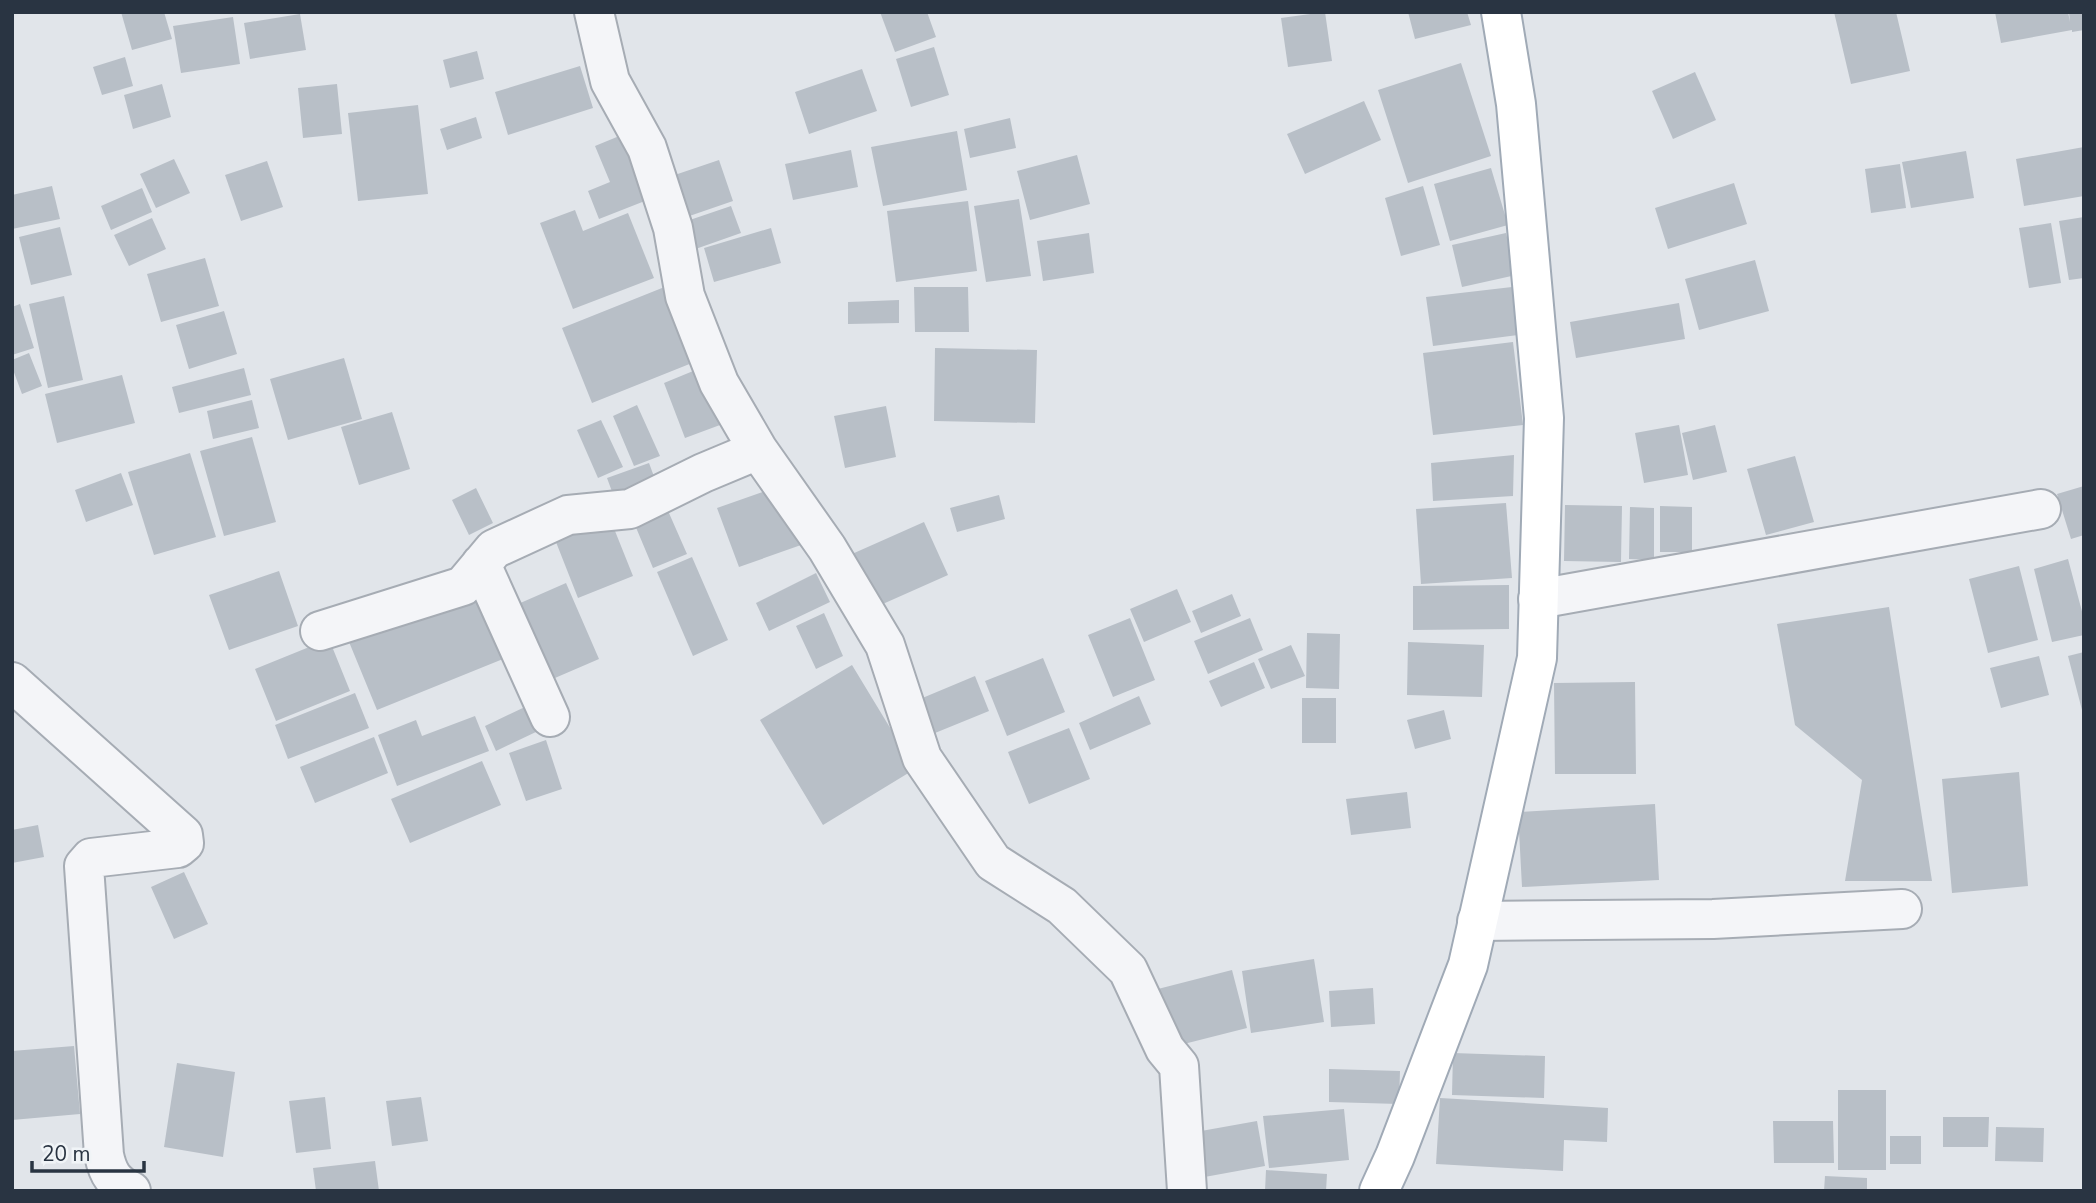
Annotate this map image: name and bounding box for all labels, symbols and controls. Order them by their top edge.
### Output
scale bar [32,1130,144,1174]
text: 20 m [42,1140,91,1168]

